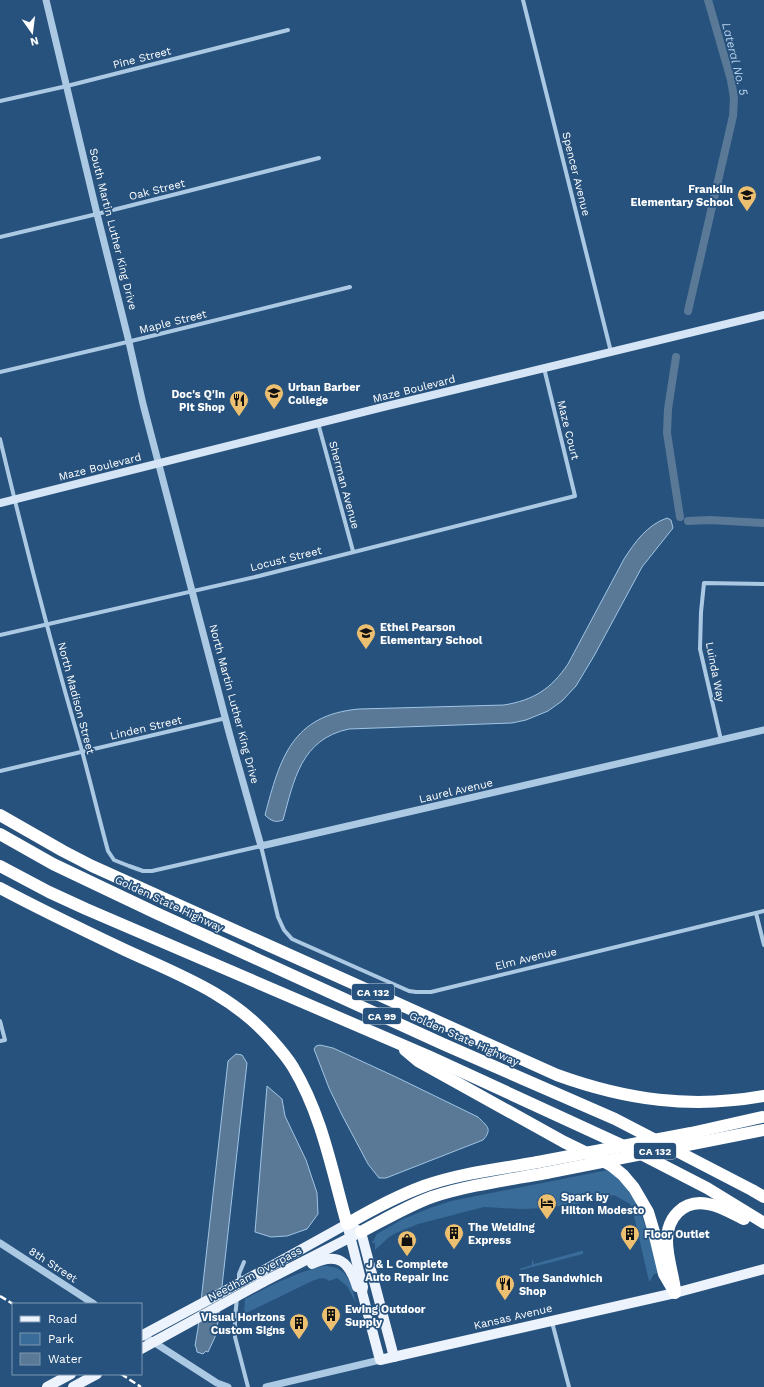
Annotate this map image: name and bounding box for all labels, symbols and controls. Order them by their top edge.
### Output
north arrow [12,12,52,52]
water label: Lateral No. 5 [719,21,751,97]
text: N [29,34,40,49]
street label: Pine Street [111,44,173,72]
street label: Spencer Avenue [559,131,593,217]
street label: South Martin Luther King Drive [87,147,139,311]
street label: Oak Street [128,177,187,203]
place label: Franklin Elementary School [631,183,733,209]
school or university icon: Franklin Elementary School [736,184,758,212]
street label: Maple Street [138,307,208,337]
street label: Maze Boulevard [371,372,457,406]
place label: Urban Barber College [288,381,361,407]
school or university icon: Urban Barber College [263,382,285,410]
place label: Doc's Q'In Pit Shop [171,388,225,414]
restaurant icon: Doc's Q'In Pit Shop [228,389,250,417]
street label: Maze Court [554,399,582,462]
street label: Sherman Avenue [326,440,362,530]
street label: Maze Boulevard [57,450,143,484]
street label: Locust Street [249,544,323,574]
place label: Ethel Pearson Elementary School [380,621,483,647]
school or university icon: Ethel Pearson Elementary School [355,622,377,650]
street label: North Martin Luther King Drive [206,623,262,785]
street label: North Madison Street [55,641,97,756]
street label: Luinda Way [703,641,727,704]
street label: Linden Street [109,713,184,743]
street label: Laurel Avenue [418,776,494,806]
street label: Golden State Highway [113,873,226,935]
street label: Elm Avenue [494,945,558,973]
road number: CA 132 [352,984,394,1000]
road number: CA 99 [363,1008,401,1024]
street label: Golden State Highway [407,1009,521,1069]
road number: CA 132 [634,1143,676,1159]
place label: Spark by Hilton Modesto [561,1191,645,1217]
hotel icon: Spark by Hilton Modesto [536,1192,558,1220]
place label: The Welding Express [468,1221,535,1247]
building icon: The Welding Express [443,1222,465,1250]
building icon: Floor Outlet [619,1223,641,1251]
place label: Floor Outlet [644,1228,710,1241]
shop icon: J & L Complete Auto Repair Inc [396,1229,418,1257]
street label: Needham Overpass [206,1244,304,1304]
street label: 8th Street [26,1245,80,1286]
place label: J & L Complete Auto Repair Inc [365,1258,449,1284]
place label: The Sandwhich Shop [519,1272,603,1298]
restaurant icon: The Sandwhich Shop [494,1273,516,1301]
street label: Kansas Avenue [472,1302,554,1332]
legend [12,1303,142,1375]
place label: Ewing Outdoor Supply [345,1303,426,1329]
building icon: Ewing Outdoor Supply [320,1304,342,1332]
place label: Visual Horizons Custom Signs [201,1311,285,1337]
text: Road [48,1312,77,1326]
building icon: Visual Horizons Custom Signs [288,1312,310,1340]
text: Park [48,1332,74,1346]
text: Water [48,1352,83,1366]

